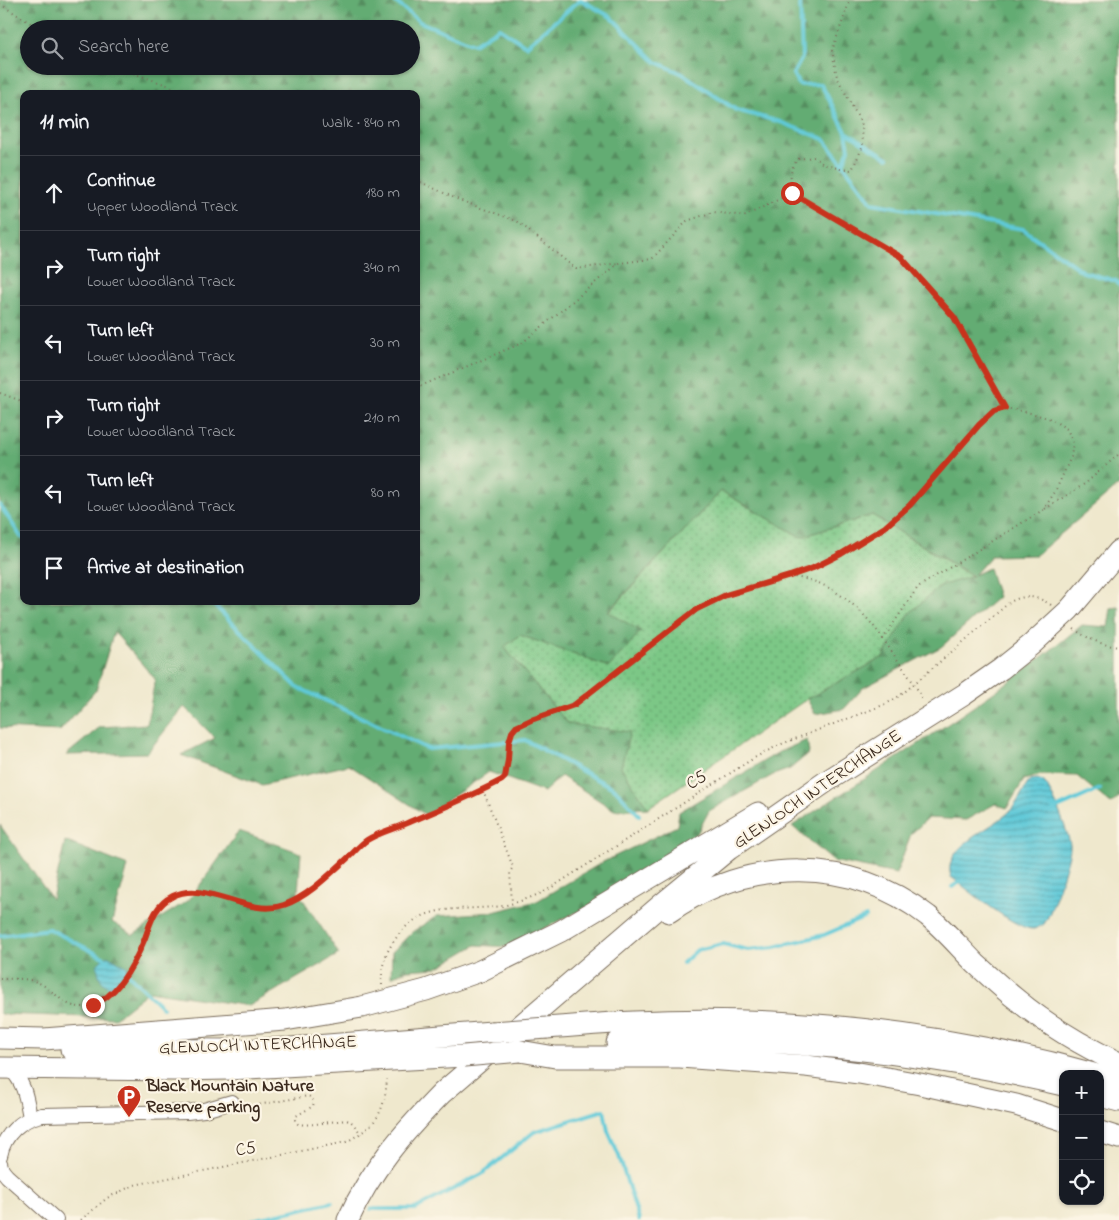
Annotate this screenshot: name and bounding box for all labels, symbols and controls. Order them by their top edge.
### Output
search box [20,20,420,75]
icon: search [38,34,66,62]
text: Search here [78,34,169,61]
text: 11 min [40,108,89,138]
text: Walk · 840 m [322,111,400,135]
text: Continue [87,168,155,195]
icon: ahead [40,179,68,207]
text: 180 m [366,181,400,205]
route start [781,182,804,205]
text: Upper Woodland Track [87,195,238,219]
text: Turn right [87,243,160,270]
icon: right [40,254,68,282]
text: 340 m [363,256,400,280]
text: Lower Woodland Track [87,270,235,294]
text: Turn left [87,318,154,345]
icon: left [40,329,68,357]
text: 30 m [370,331,400,355]
text: Lower Woodland Track [87,345,235,369]
text: Turn right [87,393,160,420]
icon: right [40,404,68,432]
text: 210 m [364,406,400,430]
text: Lower Woodland Track [87,420,235,444]
text: Turn left [87,468,154,495]
icon: left [40,479,68,507]
text: 80 m [371,481,400,505]
text: Lower Woodland Track [87,495,235,519]
icon: arrive [40,554,68,582]
text: Arrive at destination [87,555,244,582]
street label: GLENLOCH INTERCHANGE [729,724,907,856]
street label: C5 [681,765,713,797]
route end [82,994,105,1017]
street label: GLENLOCH INTERCHANGE [159,1030,357,1062]
map controls [1059,1070,1104,1205]
button: + [1059,1070,1104,1115]
place label: Black Mountain Nature Reserve parking [145,1074,315,1122]
parking icon: Black Mountain Nature Reserve parking [116,1084,142,1118]
button: − [1059,1115,1104,1160]
street label: C5 [234,1135,258,1165]
button: locate [1059,1160,1104,1205]

